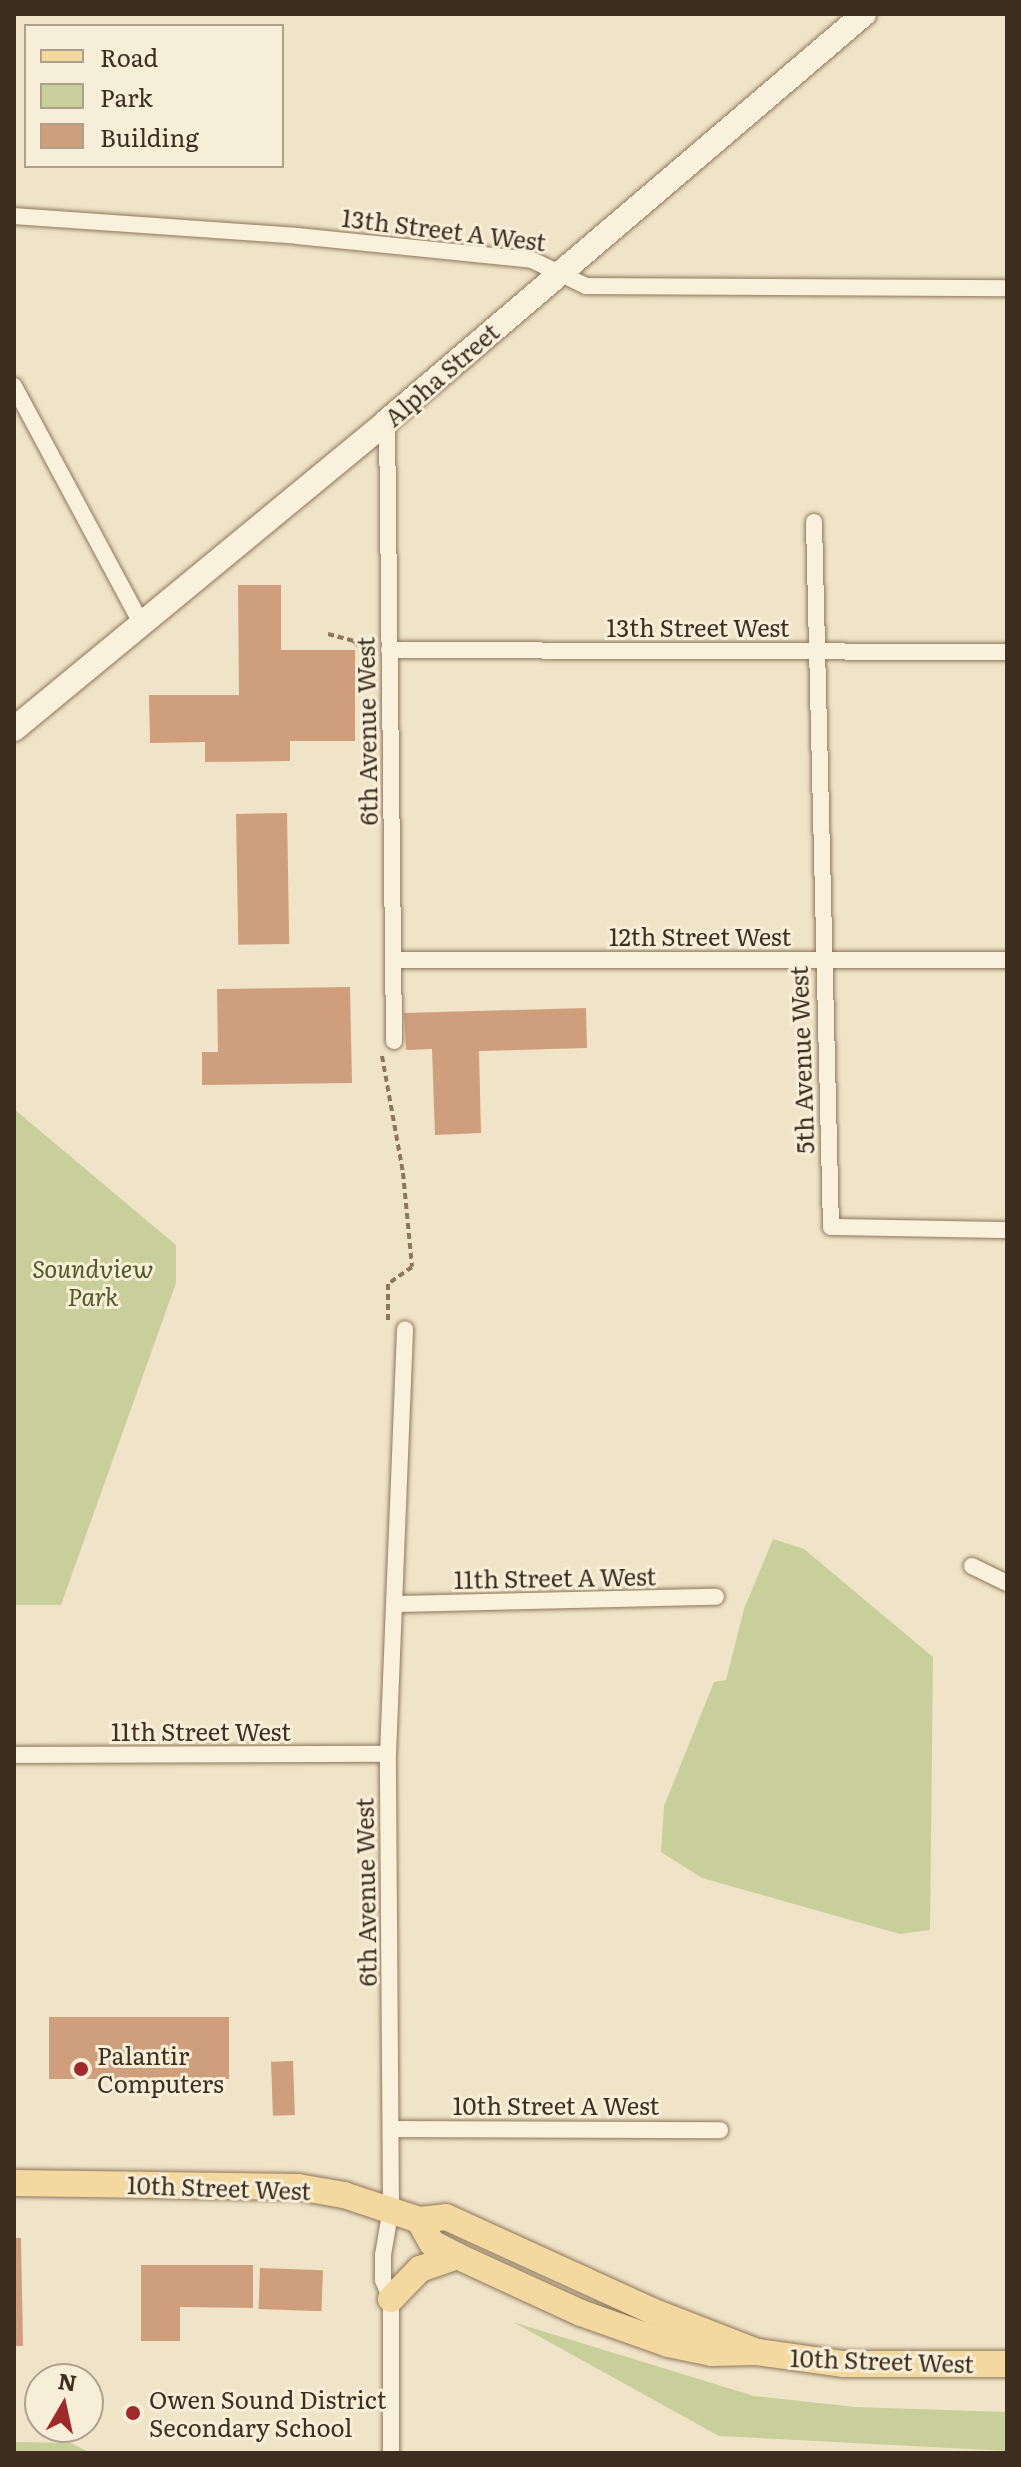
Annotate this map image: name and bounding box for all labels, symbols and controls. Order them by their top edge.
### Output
legend [24,24,284,168]
text: Road [100,39,158,74]
text: Park [100,79,153,114]
text: Building [100,119,199,154]
street label: 13th Street A West [340,202,548,256]
street label: Alpha Street [378,316,504,432]
street label: 13th Street West [606,613,790,641]
street label: 6th Avenue West [350,636,382,826]
street label: 12th Street West [609,922,791,950]
street label: 5th Avenue West [783,966,819,1154]
park label: Soundview Park [32,1254,154,1310]
street label: 11th Street A West [454,1561,656,1593]
street label: 11th Street West [111,1717,291,1745]
street label: 6th Avenue West [349,1797,381,1987]
place label: Palantir Computers [97,2041,224,2097]
marker: Palantir Computers [72,2060,90,2078]
street label: 10th Street A West [453,2091,659,2119]
street label: 10th Street West [127,2169,311,2205]
street label: 10th Street West [790,2342,974,2378]
north arrow [24,2363,104,2443]
text: N [56,2363,79,2399]
place label: Owen Sound District Secondary School [149,2385,386,2441]
marker: Owen Sound District Secondary School [124,2404,142,2422]

